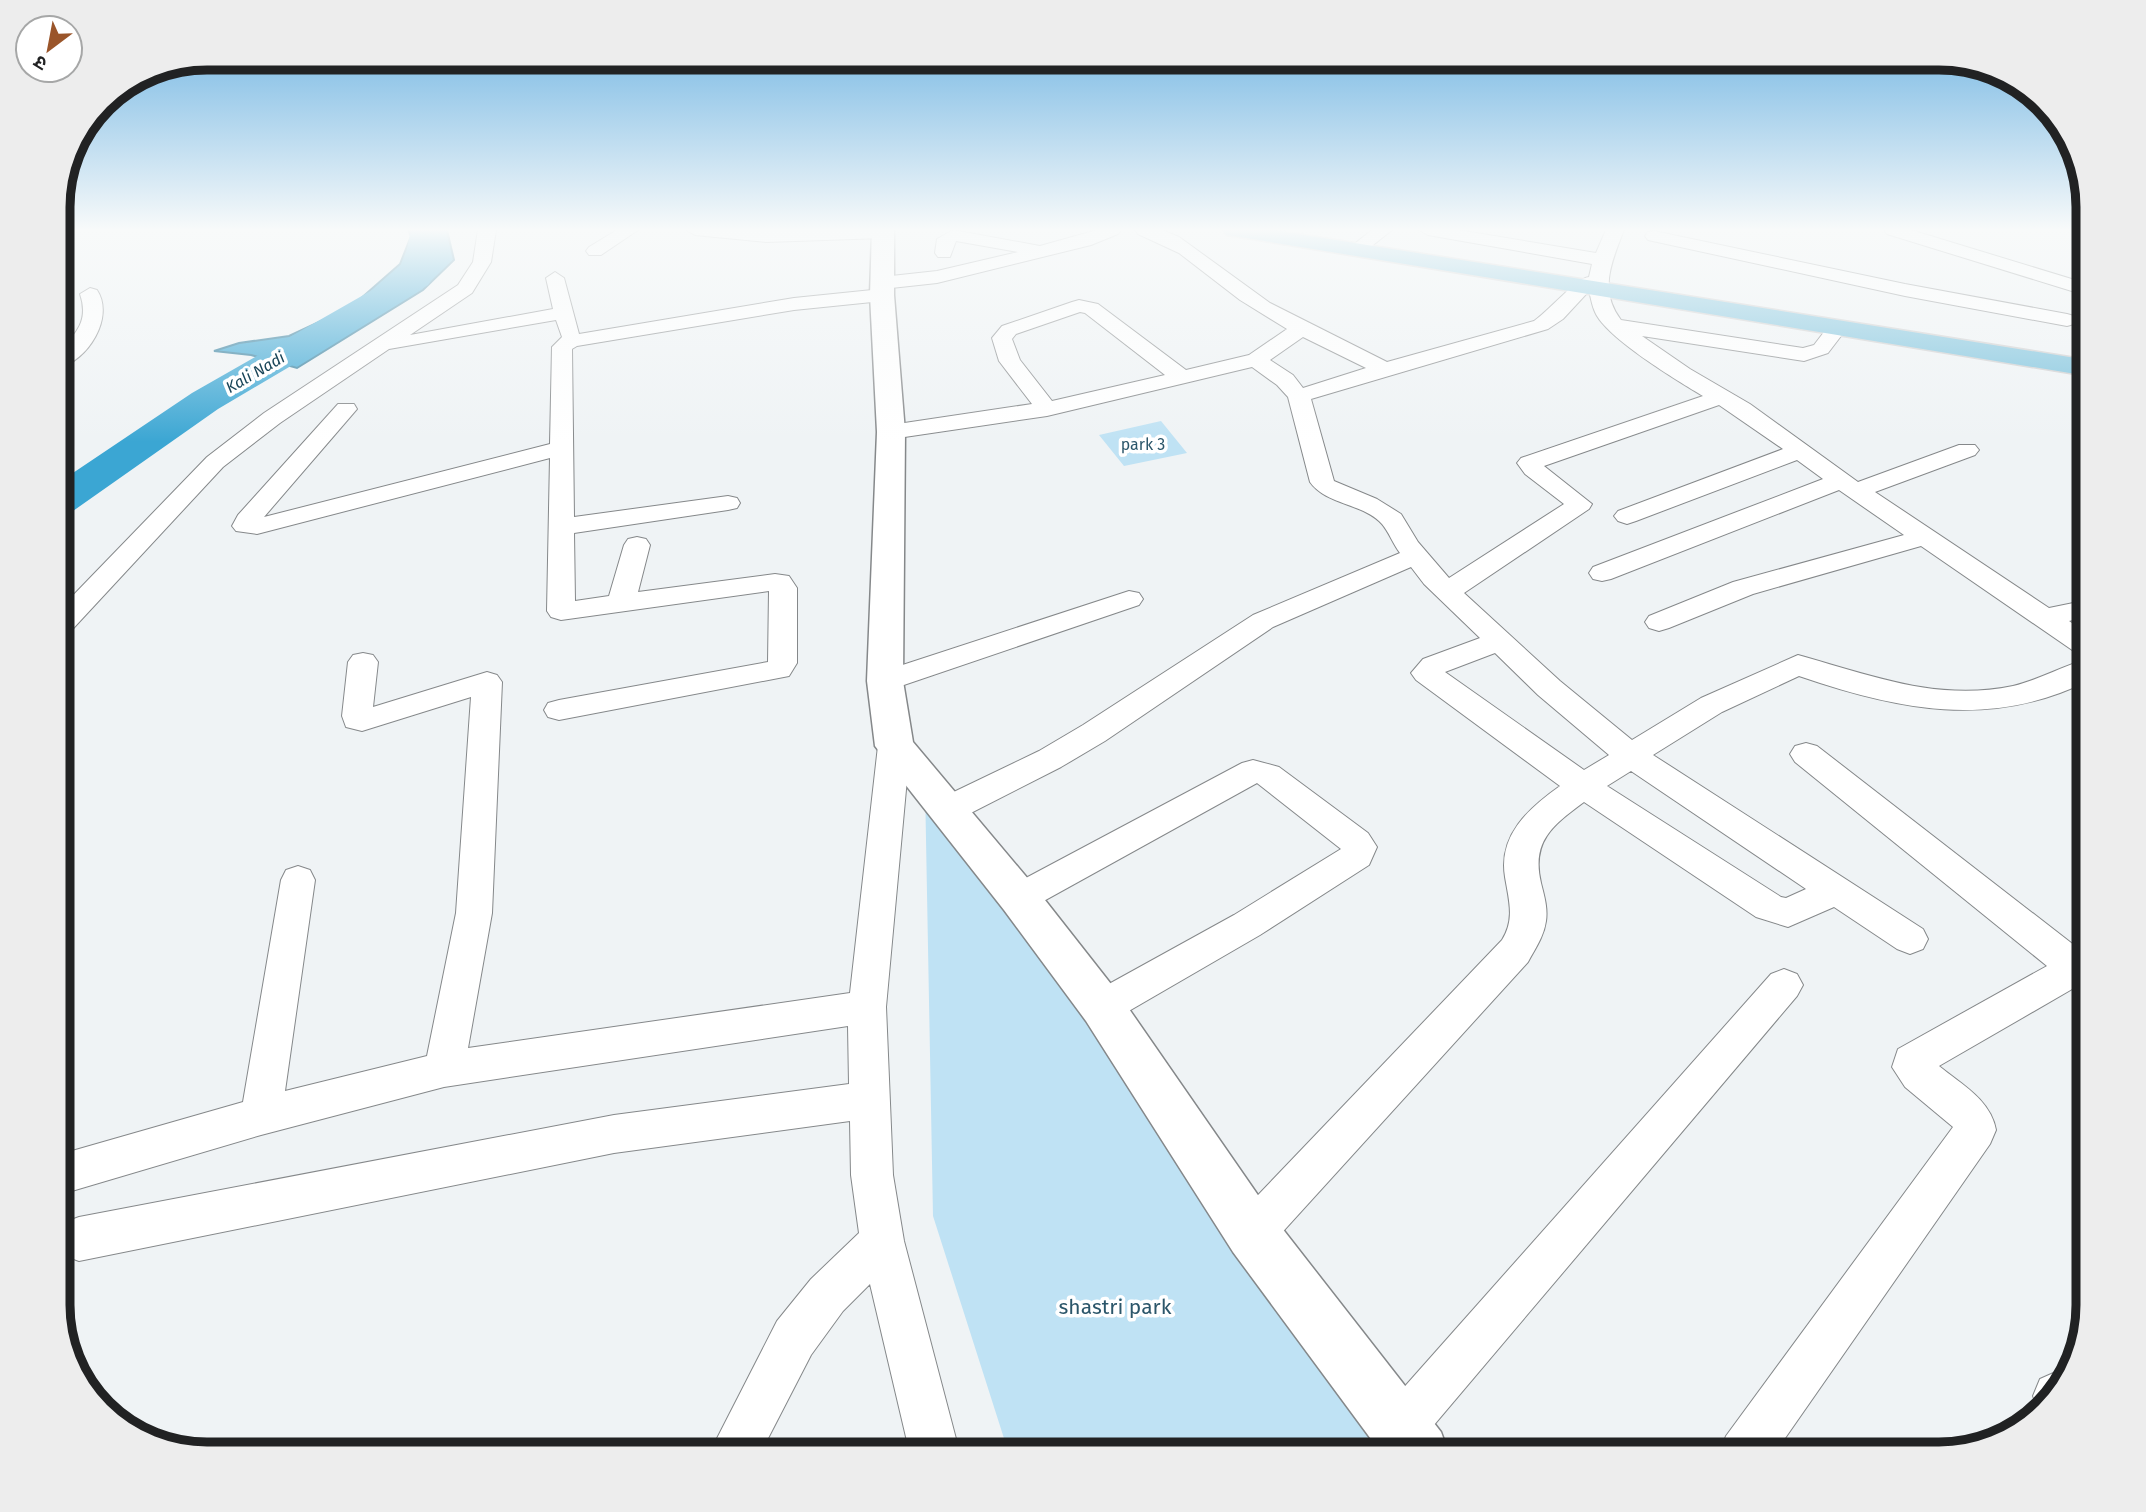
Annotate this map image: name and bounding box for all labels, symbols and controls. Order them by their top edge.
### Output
north arrow [14,14,84,84]
text: उ [29,50,51,76]
water label: Kali Nadi [222,348,289,397]
park label: park 3 [1121,435,1165,454]
park label: shastri park [1059,1294,1172,1320]

